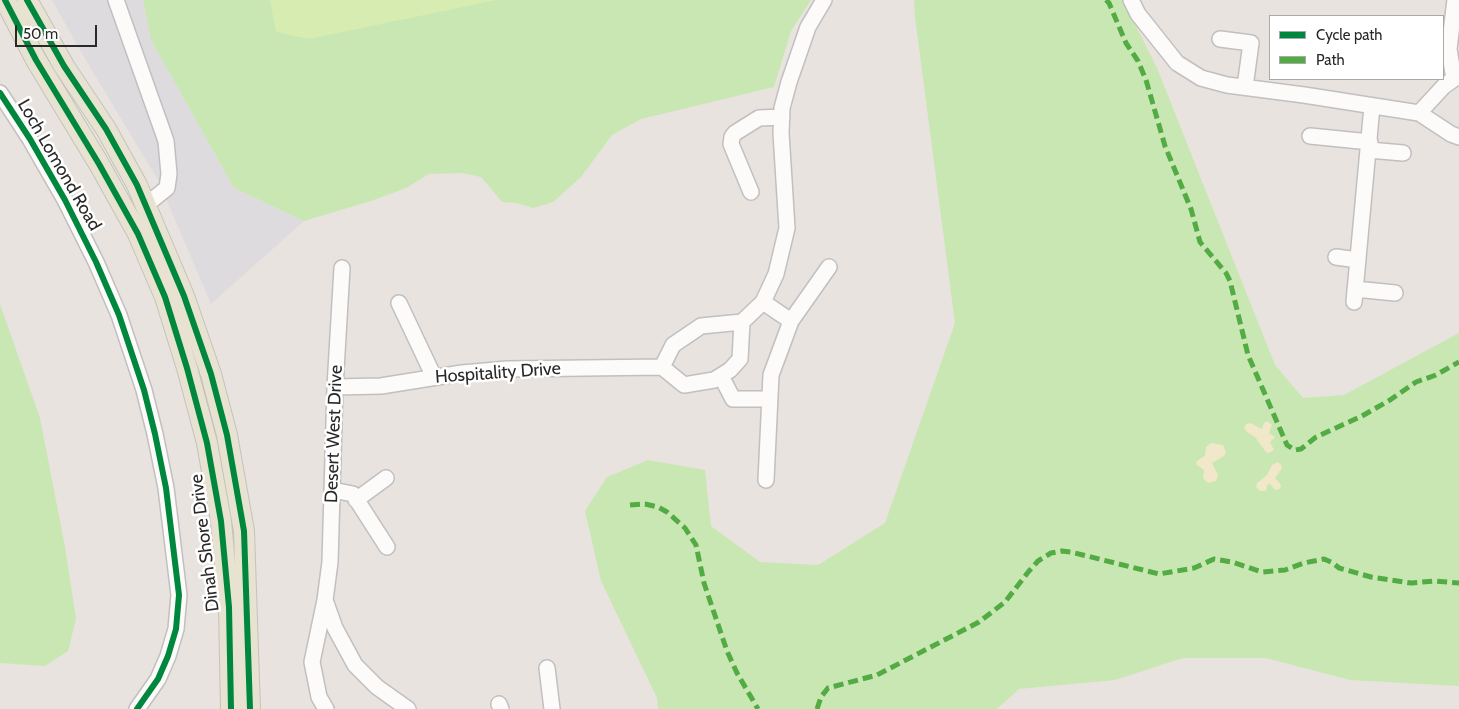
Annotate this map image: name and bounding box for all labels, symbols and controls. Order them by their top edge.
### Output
scale bar [18,15,100,47]
legend [1269,15,1444,80]
text: 50 m [23,25,58,43]
text: Cycle path [1316,26,1382,44]
text: Path [1316,51,1345,69]
street label: Loch Lomond Road [13,95,105,235]
street label: Hospitality Drive [434,358,562,388]
street label: Desert West Drive [321,365,347,503]
street label: Dinah Shore Drive [186,473,224,613]

